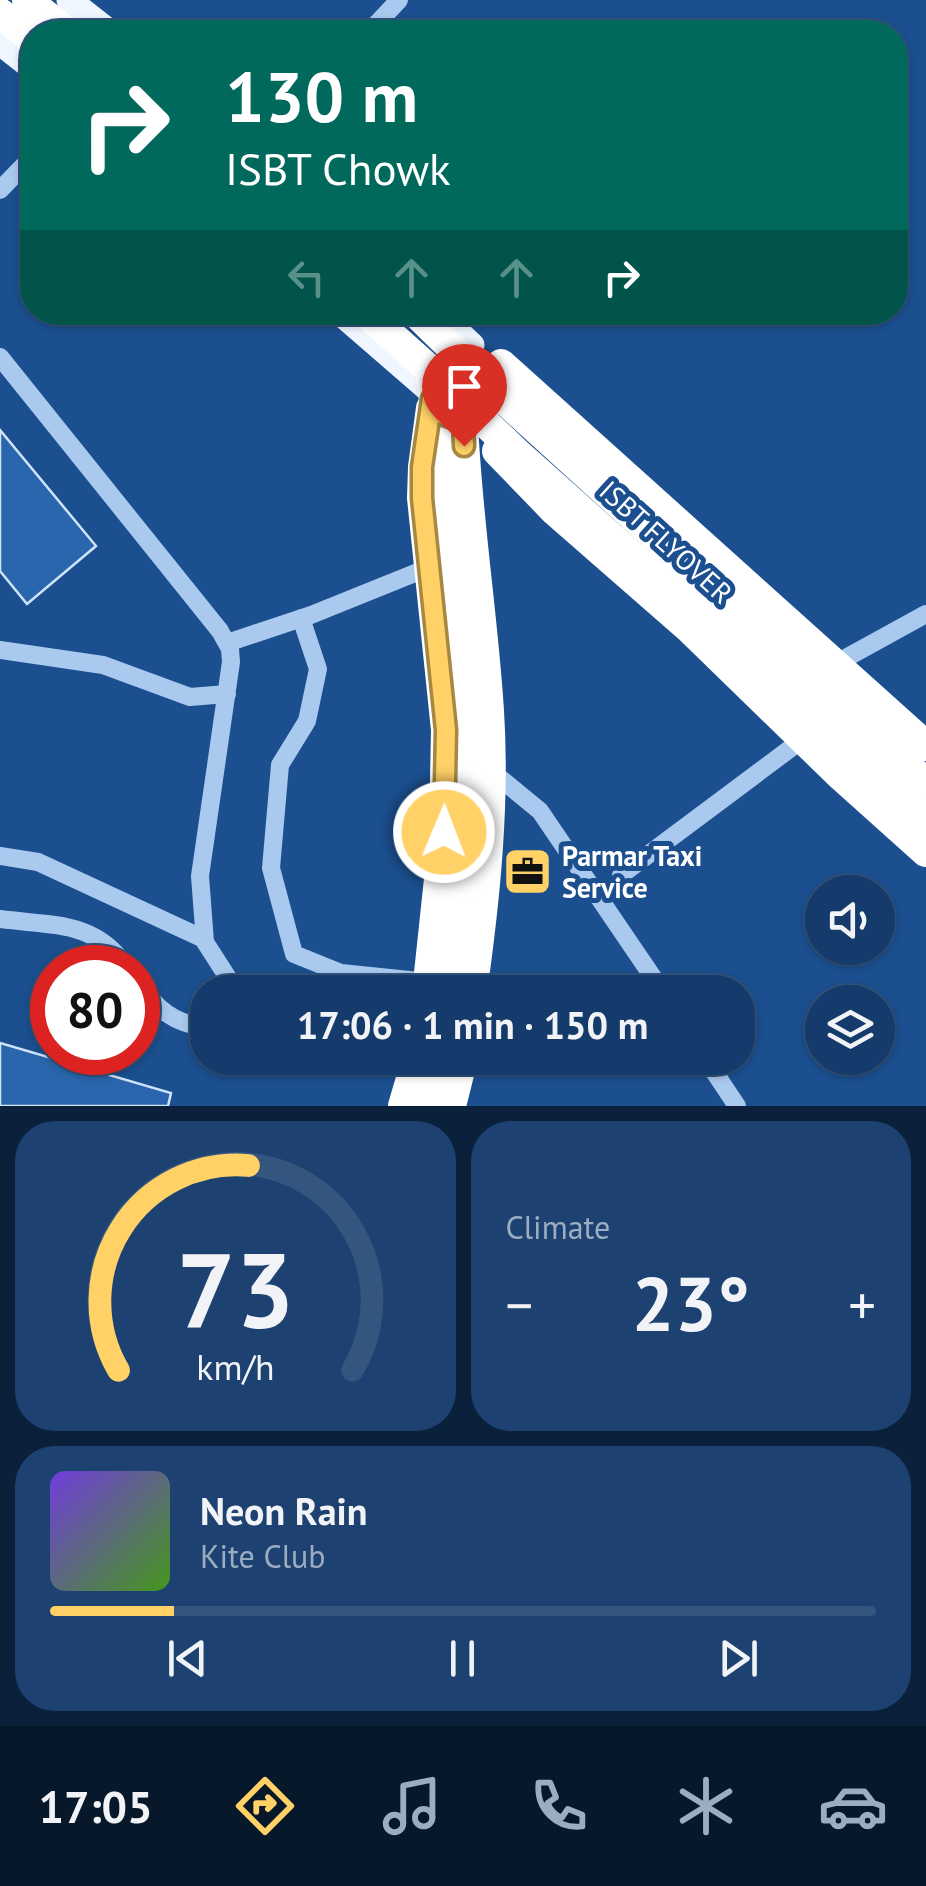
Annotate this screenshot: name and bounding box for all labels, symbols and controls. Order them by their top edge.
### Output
text: 130 m [225,51,418,141]
icon: right [60,60,190,190]
text: ISBT Chowk [225,139,451,197]
icon: left [279,250,334,305]
icon: ahead [384,250,439,305]
icon: ahead [489,250,544,305]
icon: right [594,250,649,305]
pin [422,344,507,447]
icon: arrive [437,359,492,414]
street label: ISBT FLYOVER [592,472,741,611]
position arrow [392,780,496,884]
place label: Parmar Taxi Service [562,837,702,906]
office icon: Parmar Taxi Service [501,846,553,898]
map controls [805,875,895,1075]
button: sound [805,875,895,965]
speed limit sign: 80 [30,945,160,1075]
button: layers [805,985,895,1075]
text: 17:06 · 1 min · 150 m [297,1000,648,1049]
text: Climate [506,1206,610,1248]
text: 73 [176,1222,294,1357]
text: 23° [632,1255,750,1352]
text: − [506,1269,533,1340]
text: + [848,1269,876,1340]
text: km/h [196,1344,274,1390]
text: Neon Rain [200,1486,367,1535]
text: Kite Club [200,1535,326,1577]
icon: previous [160,1631,215,1686]
icon: pause [435,1631,490,1686]
icon: next [711,1631,766,1686]
icon: directions [230,1771,300,1841]
icon: music [377,1771,447,1841]
icon: phone [524,1771,594,1841]
icon: climate [671,1771,741,1841]
icon: car [818,1771,888,1841]
text: 17:05 [38,1777,153,1835]

